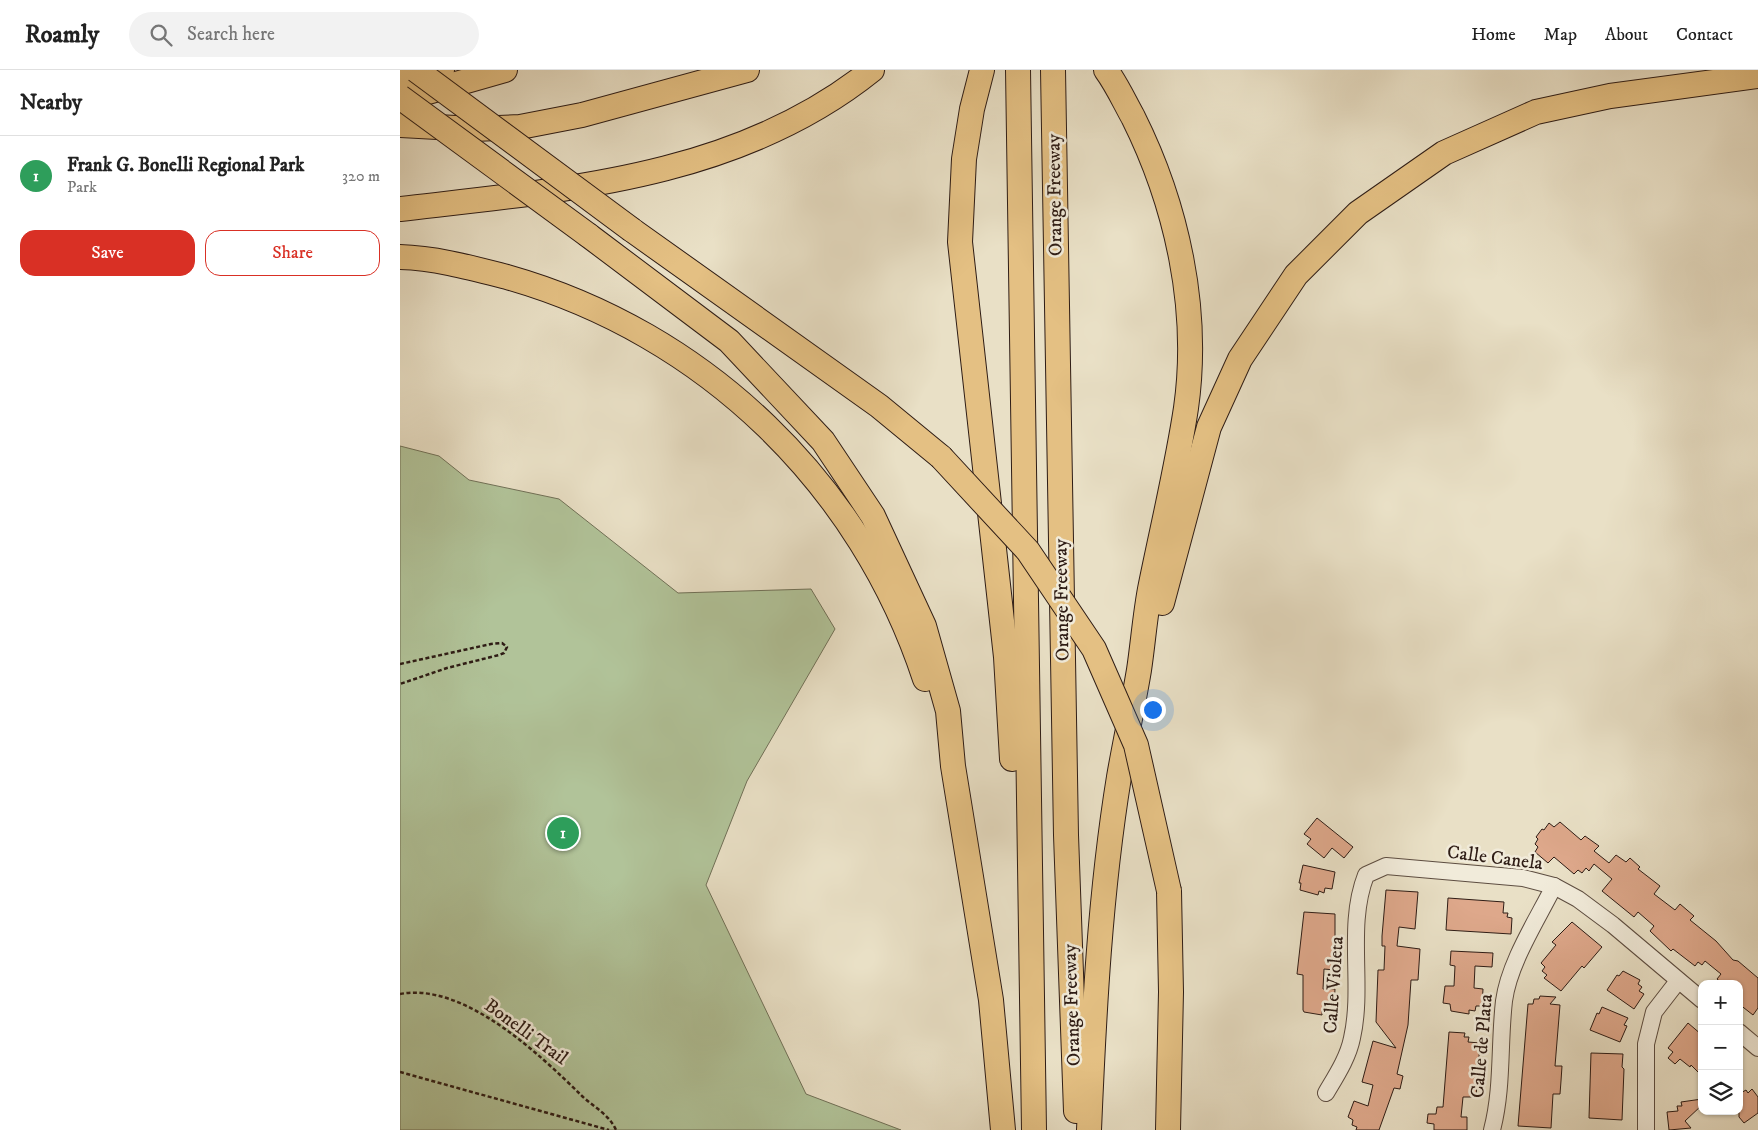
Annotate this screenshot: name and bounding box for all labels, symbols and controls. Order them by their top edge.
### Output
search box [129,12,479,57]
text: Roamly [25,20,99,50]
icon: search [147,21,175,49]
text: Search here [187,23,275,46]
text: Home [1471,24,1516,46]
text: Map [1544,24,1577,46]
text: About [1605,24,1648,46]
text: Contact [1676,24,1733,46]
text: Nearby [20,90,82,116]
street label: Orange Freeway [1042,133,1068,256]
text: Frank G. Bonelli Regional Park [67,154,304,177]
text: 1 [33,166,39,186]
text: 320 m [342,166,380,186]
text: Park [67,177,97,197]
button: Save [20,230,195,276]
button: Share [205,230,380,276]
street label: Orange Freeway [1049,538,1075,661]
your location [1140,697,1166,723]
pin: 1 [547,814,579,852]
street label: Calle Canela [1446,841,1544,875]
street label: Calle Violeta [1319,936,1349,1034]
street label: Orange Freeway [1058,942,1086,1067]
map controls [1698,980,1743,1115]
button: + [1698,980,1743,1025]
street label: Calle de Plata [1466,993,1498,1099]
street label: Bonelli Trail [480,994,572,1070]
button: − [1698,1025,1743,1070]
button: layers [1698,1070,1743,1115]

